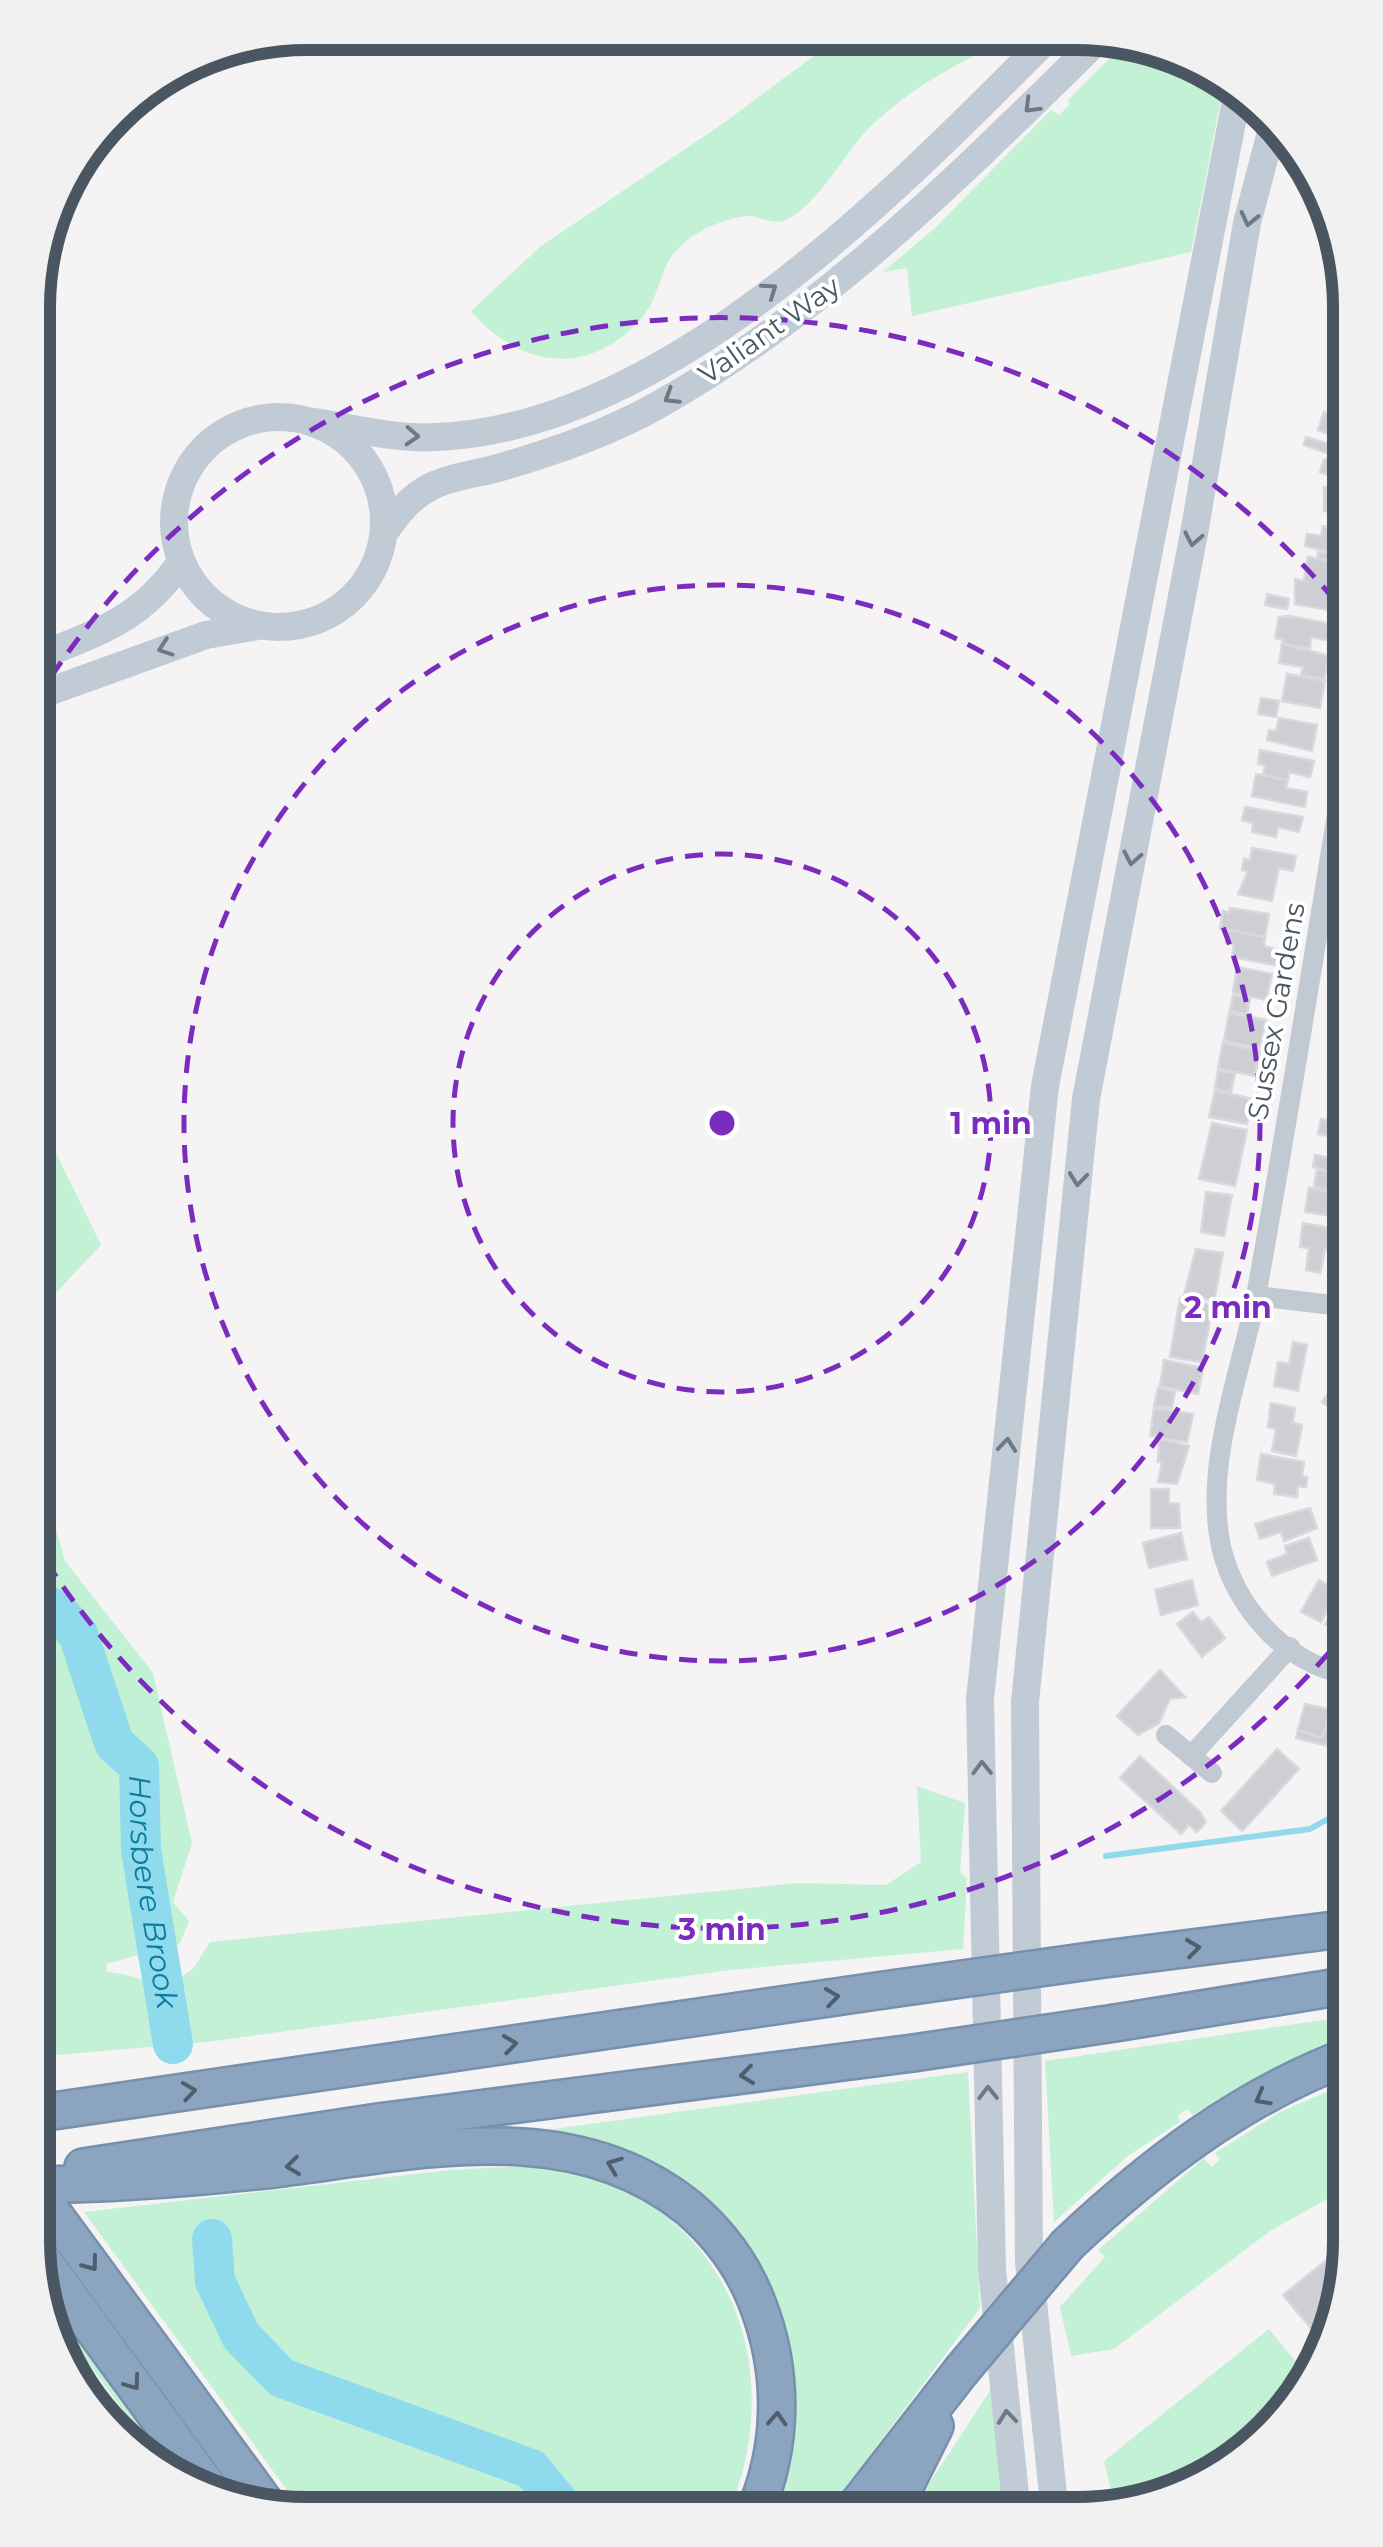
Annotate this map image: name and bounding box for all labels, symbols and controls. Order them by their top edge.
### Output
one-way arrow [1025,94,1043,112]
one-way arrow [1240,210,1261,227]
street label: Valiant Way [692,268,847,391]
one-way arrow [759,284,777,302]
one-way arrow [663,385,681,404]
one-way arrow [404,425,420,446]
one-way arrow [1183,531,1204,547]
one-way arrow [158,637,175,657]
one-way arrow [1122,850,1143,867]
street label: Sussex Gardens [1240,900,1312,1122]
centre of rings [704,1105,740,1141]
text: 1 min [950,1105,1032,1142]
one-way arrow [1068,1171,1089,1187]
text: 2 min [1184,1289,1272,1326]
one-way arrow [996,1436,1017,1452]
one-way arrow [971,1760,992,1776]
water label: Horsbere Brook [121,1775,186,2013]
text: 3 min [677,1911,766,1948]
one-way arrow [1185,1938,1202,1959]
one-way arrow [824,1988,840,2009]
one-way arrow [502,2034,519,2055]
one-way arrow [739,2064,755,2085]
one-way arrow [181,2081,197,2102]
one-way arrow [978,2085,999,2101]
one-way arrow [1255,2085,1273,2105]
one-way arrow [284,2155,300,2176]
one-way arrow [606,2156,623,2176]
one-way arrow [79,2253,97,2271]
one-way arrow [121,2372,138,2390]
one-way arrow [997,2409,1018,2425]
one-way arrow [766,2411,787,2427]

